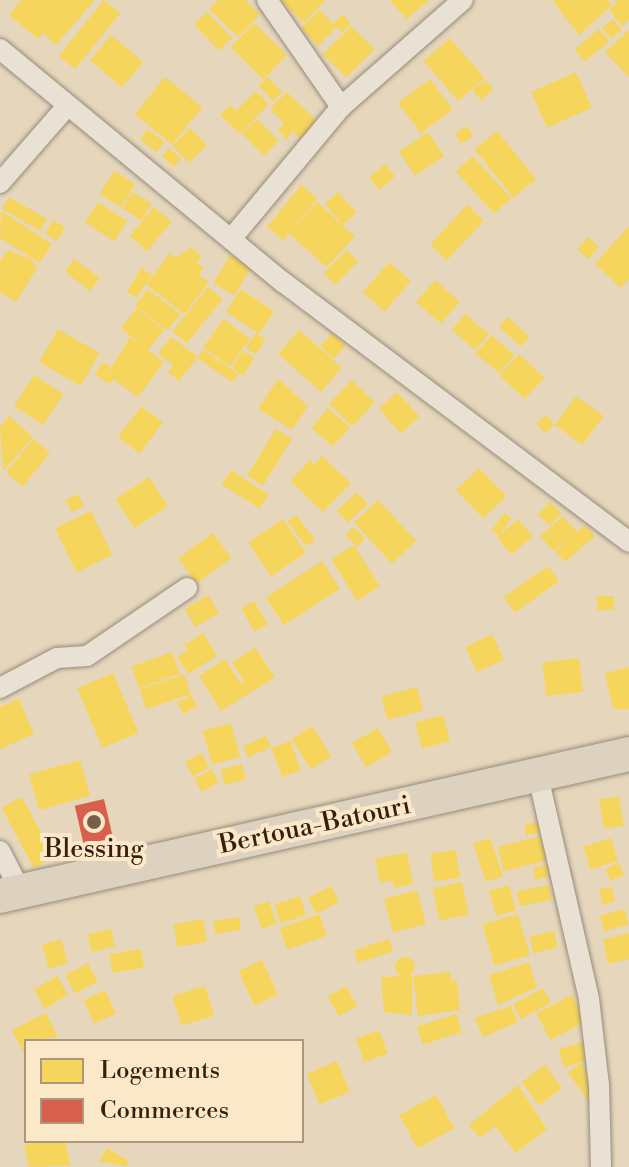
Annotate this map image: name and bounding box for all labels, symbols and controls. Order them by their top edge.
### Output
street label: Bertoua-Batouri [216,790,414,862]
marker: Blessing [85,813,103,831]
place label: Blessing [44,834,144,866]
legend [24,1039,304,1143]
text: Logements [100,1056,220,1086]
text: Commerces [100,1096,229,1126]

